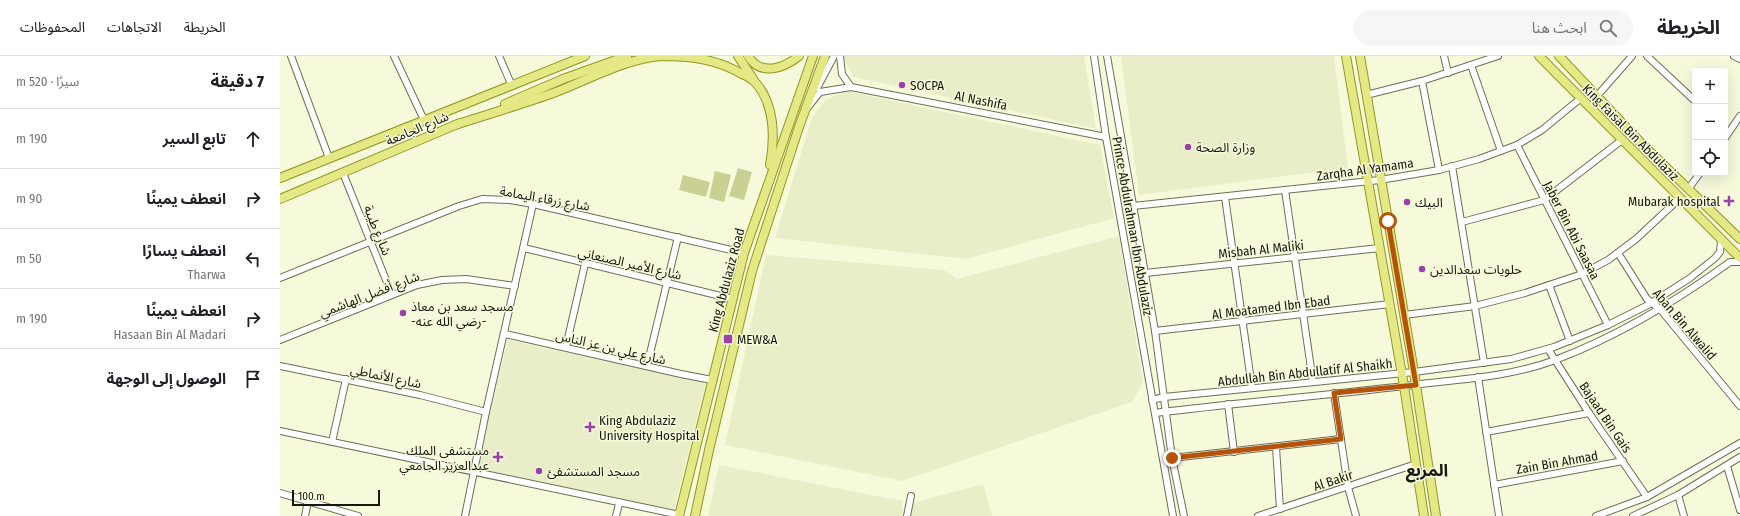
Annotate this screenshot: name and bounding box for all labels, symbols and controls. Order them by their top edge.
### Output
search box [1353,10,1633,46]
text: الخريطة [1657,16,1720,39]
icon: search [1597,17,1619,39]
text: المحفوظات [20,19,85,36]
text: الاتجاهات [107,19,162,36]
text: الخريطة [184,19,226,36]
text: ابحث هنا [1532,19,1587,37]
map controls [1692,68,1728,176]
button: + [1692,68,1728,104]
text: 7 دقيقة [210,71,264,92]
text: سيرًا · 520 m [16,74,79,89]
place label: SOCPA [910,78,944,93]
marker: SOCPA [897,80,907,90]
street label: King Faisal Bin Abdulaziz [1579,81,1682,184]
street label: Al Nashifa [953,88,1008,113]
button: − [1692,104,1728,140]
street label: شارع الجامعة [383,108,452,151]
icon: ahead [242,128,264,150]
text: تابع السير [163,130,226,148]
text: 190 m [16,131,47,146]
street label: Prince Abdulrahman Ibn Abdulaziz [1109,135,1156,317]
place label: وزارة الصحة [1196,140,1256,155]
button: locate [1692,140,1728,176]
marker: وزارة الصحة [1183,142,1193,152]
street label: Zarqha Al Yamama [1316,155,1414,184]
street label: Jaber Bin Abi Saasaa [1540,179,1603,282]
street label: شارع زرقاء اليمامة [498,183,591,217]
icon: right [242,188,264,210]
text: انعطف يمينًا [146,190,226,208]
text: 90 m [16,191,42,206]
place label: Mubarak hospital [1628,194,1721,209]
place label: البيك [1415,195,1443,210]
marker: Mubarak hospital [1723,195,1735,207]
marker: البيك [1402,197,1412,207]
street label: شارع طيبة [358,203,394,259]
route start [1379,212,1397,230]
street label: King Abdulaziz Road [705,227,748,334]
street label: Misbah Al Maliki [1218,238,1305,261]
text: انعطف يسارًا [142,242,226,260]
street label: شارع الأمير الصنعاني [576,244,683,286]
icon: left [242,248,264,270]
text: 50 m [16,251,42,266]
place label: حلويات سعدالدين [1430,262,1522,278]
marker: حلويات سعدالدين [1417,264,1427,274]
text: Tharwa [188,267,226,282]
street label: شارع أفضل الهاشمي [317,268,423,323]
street label: Aban Bin Alwalid [1650,286,1719,363]
street label: Al Moatamed Ibn Ebad [1211,293,1331,322]
place label: مسجد سعد بن معاذ -رضي الله عنه- [411,299,514,332]
text: انعطف يمينًا [146,302,226,320]
icon: right [242,308,264,330]
marker: مسجد سعد بن معاذ -رضي الله عنه- [398,308,408,318]
text: 190 m [16,311,47,326]
text: Hasaan Bin Al Madari [113,327,226,342]
street label: شارع علي بن عز الناس [554,328,667,370]
place label: MEW&A [737,332,778,347]
marker: MEW&A [722,333,734,345]
street label: Abdullah Bin Abdullatif Al Shaikh [1217,356,1393,389]
street label: شارع الأنماطي [348,362,423,394]
icon: arrive [242,368,264,390]
text: الوصول إلى الوجهة [106,370,226,388]
street label: Bajaad Bin Gais [1576,379,1635,456]
place label: King Abdulaziz University Hospital [599,413,700,443]
marker: King Abdulaziz University Hospital [584,421,596,433]
place label: مستشفى الملك عبدالعزيز الجامعي [399,443,489,476]
street label: Zain Bin Ahmad [1515,448,1599,477]
route end [1163,449,1181,467]
marker: مستشفى الملك عبدالعزيز الجامعي [492,451,504,463]
district label: المربع [1406,460,1448,483]
place label: مسجد المستشفئ [547,464,640,480]
marker: مسجد المستشفئ [534,466,544,476]
street label: Al Bakir [1311,467,1355,494]
scale bar [292,488,380,507]
text: 100 m [298,490,325,503]

